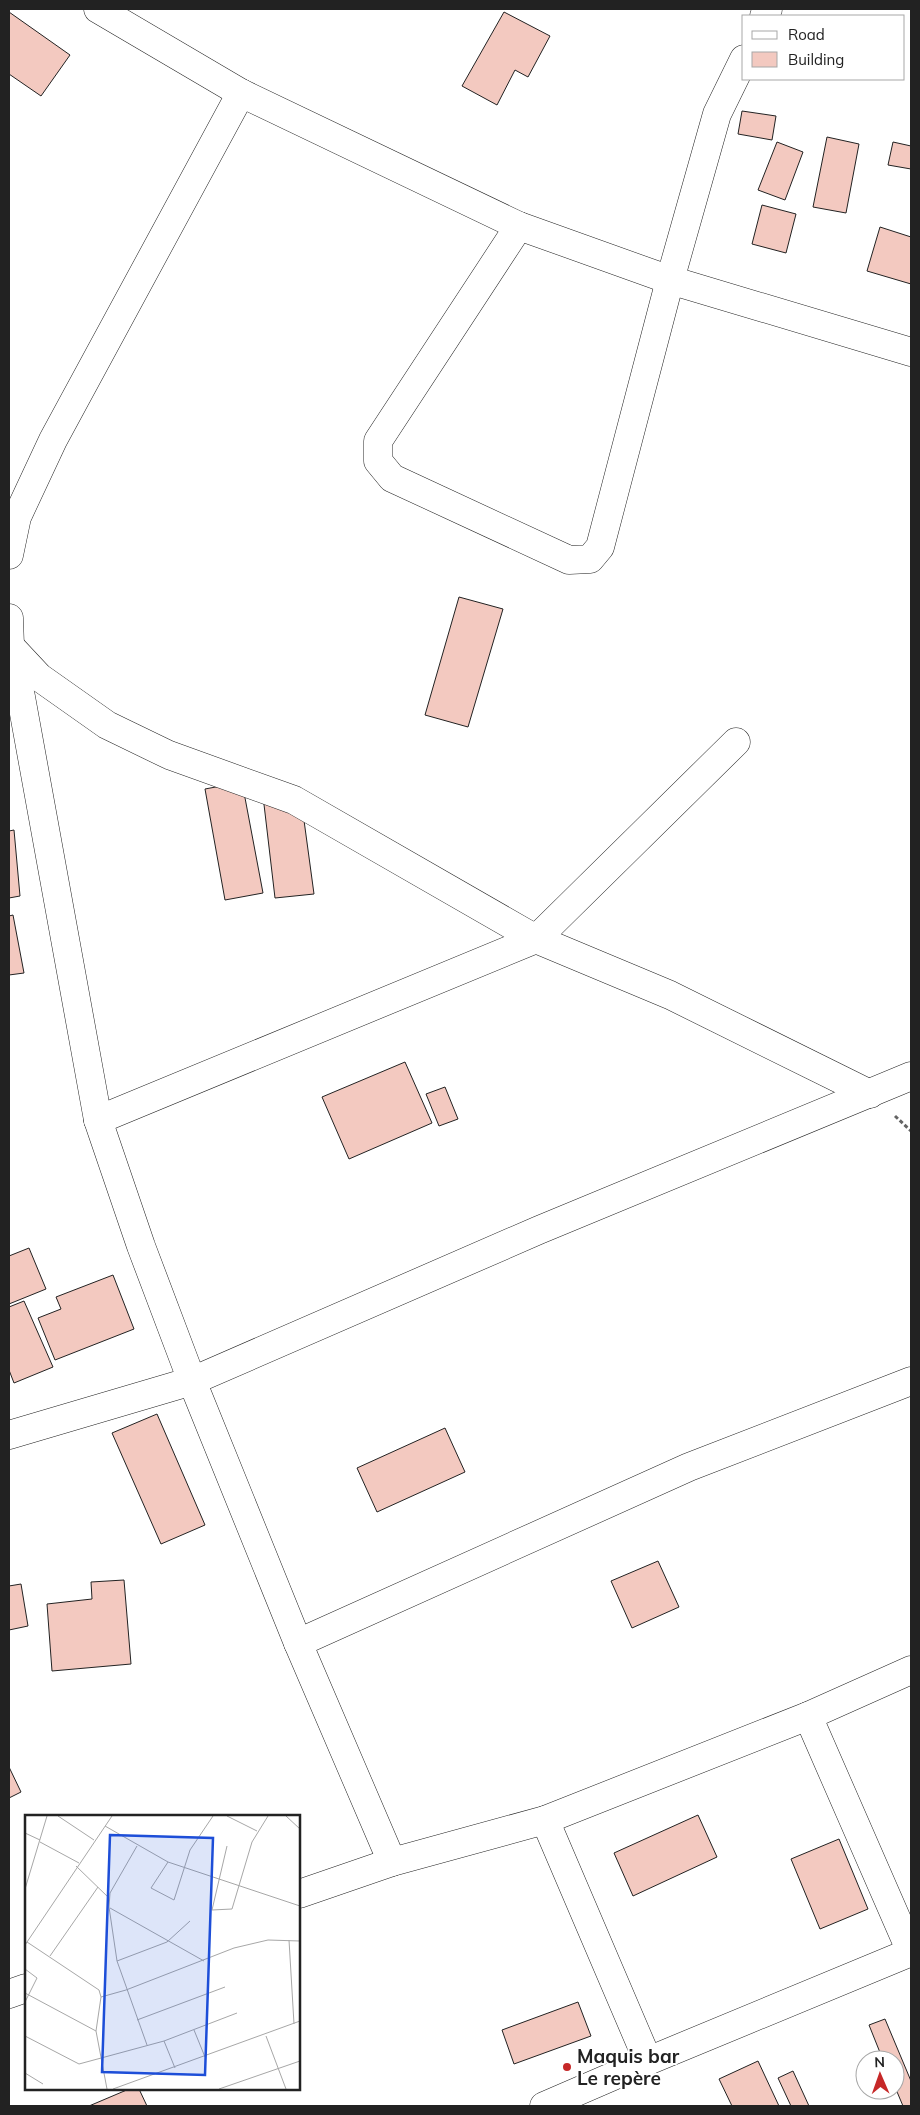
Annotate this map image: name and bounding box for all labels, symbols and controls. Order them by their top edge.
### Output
legend [742,15,905,80]
text: Road [788,25,825,44]
text: Building [788,50,844,69]
inset map [25,1815,300,2090]
place label: Maquis bar Le repère [577,2044,680,2090]
north arrow [855,2050,905,2100]
text: N [874,2053,885,2071]
marker: Maquis bar Le repère [561,2061,573,2073]

